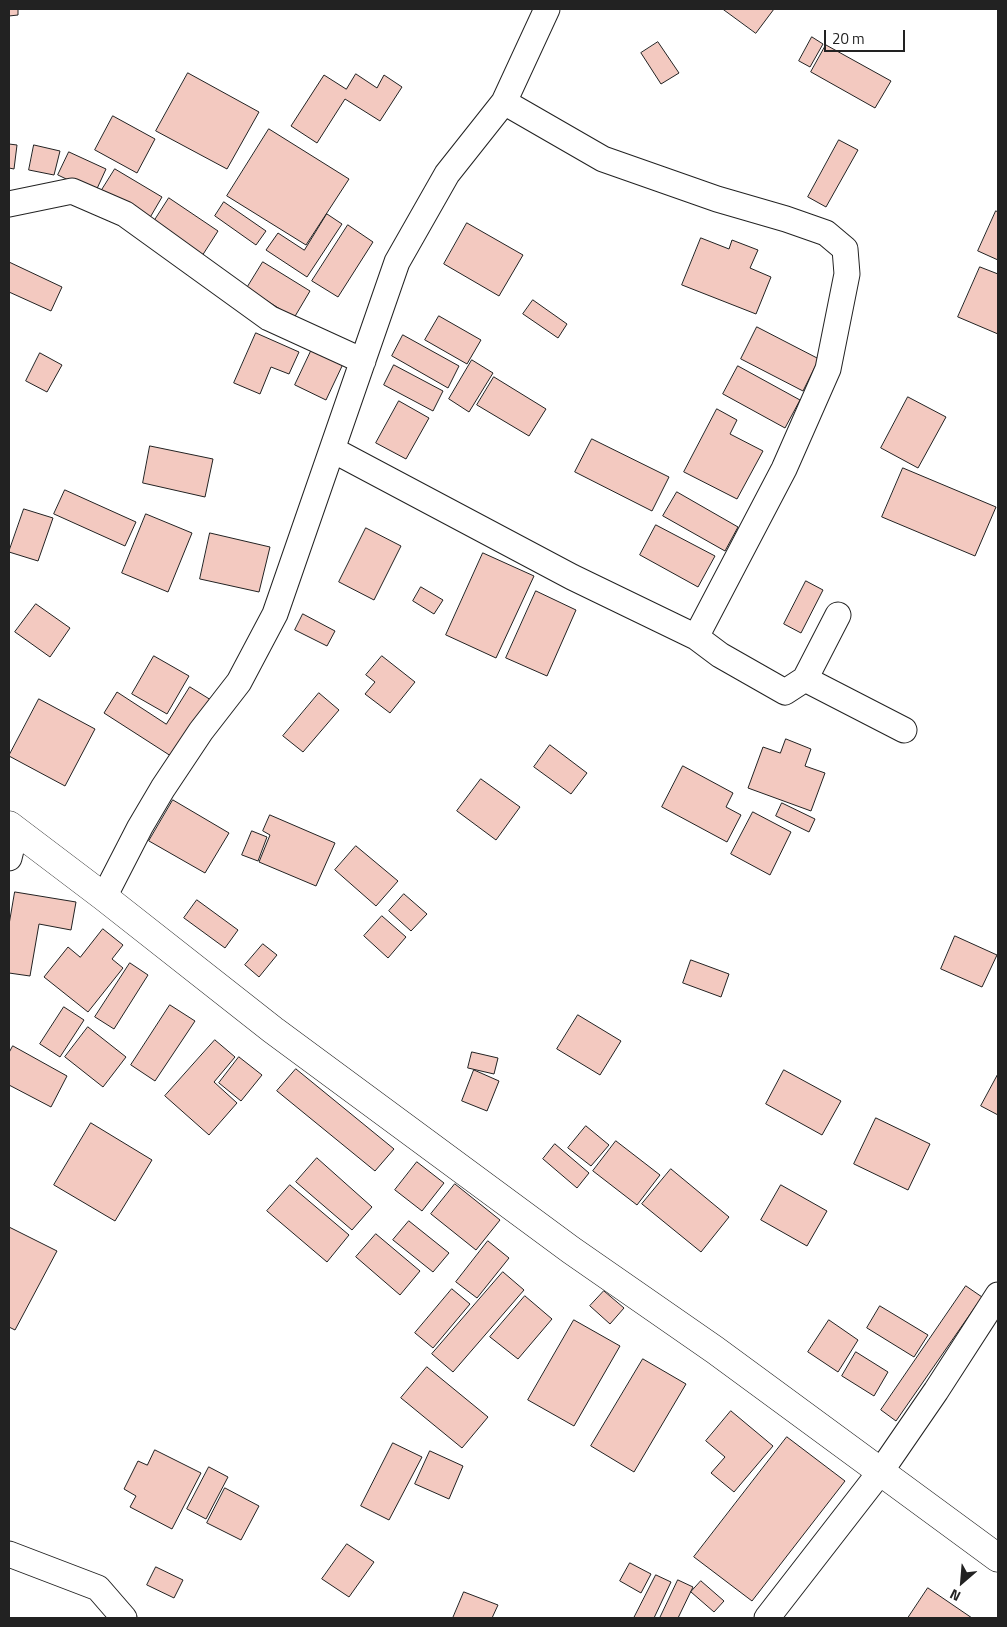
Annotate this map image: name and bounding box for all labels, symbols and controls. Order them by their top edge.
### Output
scale bar [827,20,908,52]
text: 20 m [832,27,865,50]
north arrow [937,1557,987,1607]
text: N [946,1584,964,1607]

